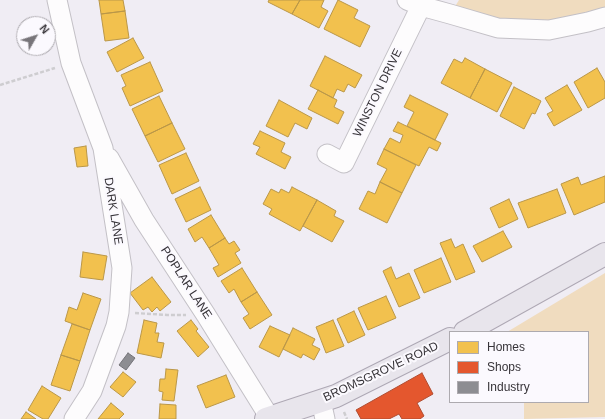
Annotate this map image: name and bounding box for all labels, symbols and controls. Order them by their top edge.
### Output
north arrow [16,16,56,56]
text: N [37,22,52,36]
street label: WINSTON DRIVE [350,46,406,140]
street label: DARK LANE [101,176,125,246]
street label: POPLAR LANE [157,244,215,322]
legend [449,331,589,403]
street label: BROMSGROVE ROAD [321,339,441,405]
text: Homes [487,340,525,354]
text: Shops [487,360,521,374]
text: Industry [487,380,530,394]

